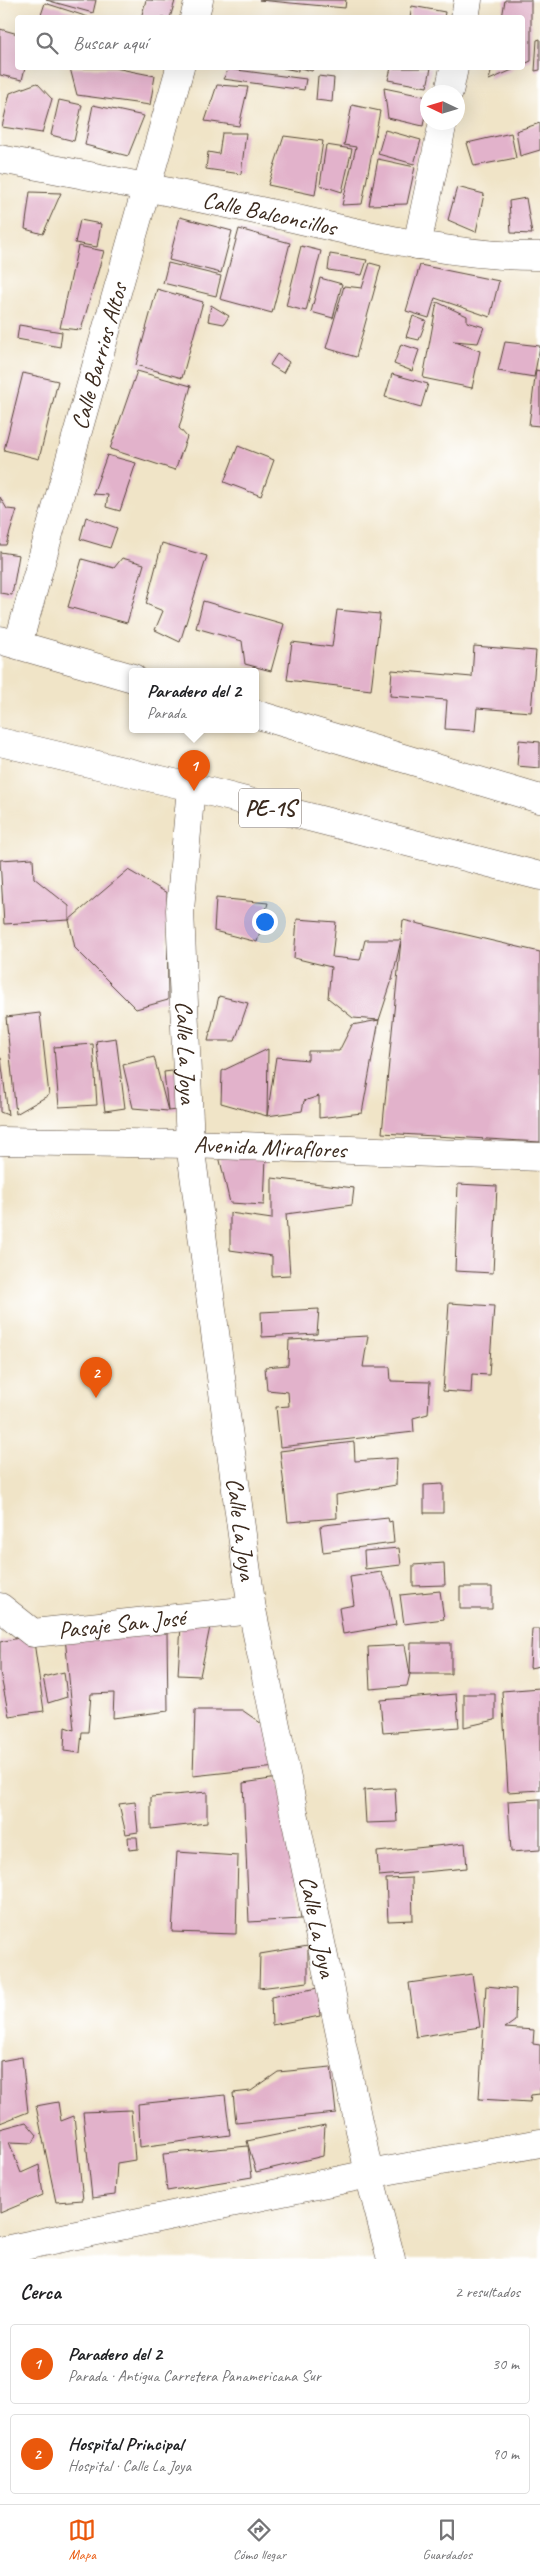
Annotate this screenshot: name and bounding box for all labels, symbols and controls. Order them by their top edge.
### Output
search box [15,15,525,70]
icon: search [33,29,61,57]
text: Buscar aquí [73,31,147,55]
north arrow [420,85,465,130]
street label: Calle Balconcillos [200,184,341,243]
street label: Calle Barrios Altos [64,278,134,433]
popup [129,668,259,733]
text: Paradero del 2 [147,679,241,703]
text: Parada [147,703,186,723]
pin: 1 [178,750,210,791]
road number: PE-1S [239,788,301,828]
your location [252,909,278,935]
street label: Calle La Joya [169,1000,203,1106]
street label: Avenida Miraflores [193,1129,349,1165]
pin: 2 [80,1357,112,1398]
street label: Calle La Joya [220,1476,263,1583]
street label: Pasaje San José [57,1602,191,1645]
street label: Calle La Joya [293,1873,343,1981]
text: Cerca [20,2279,61,2305]
text: 2 resultados [455,2282,520,2302]
text: Paradero del 2 [68,2342,162,2366]
text: 1 [33,2354,41,2374]
text: 30 m [492,2354,519,2374]
text: Parada · Antigua Carretera Panamericana Sur [68,2366,321,2386]
text: Hospital Principal [68,2432,183,2456]
text: 2 [33,2444,41,2464]
text: 90 m [492,2444,519,2464]
text: Hospital · Calle La Joya [68,2456,191,2476]
tab: Mapa [68,2516,96,2563]
tab: Cómo llegar [233,2516,286,2563]
tab: Guardados [423,2516,472,2563]

